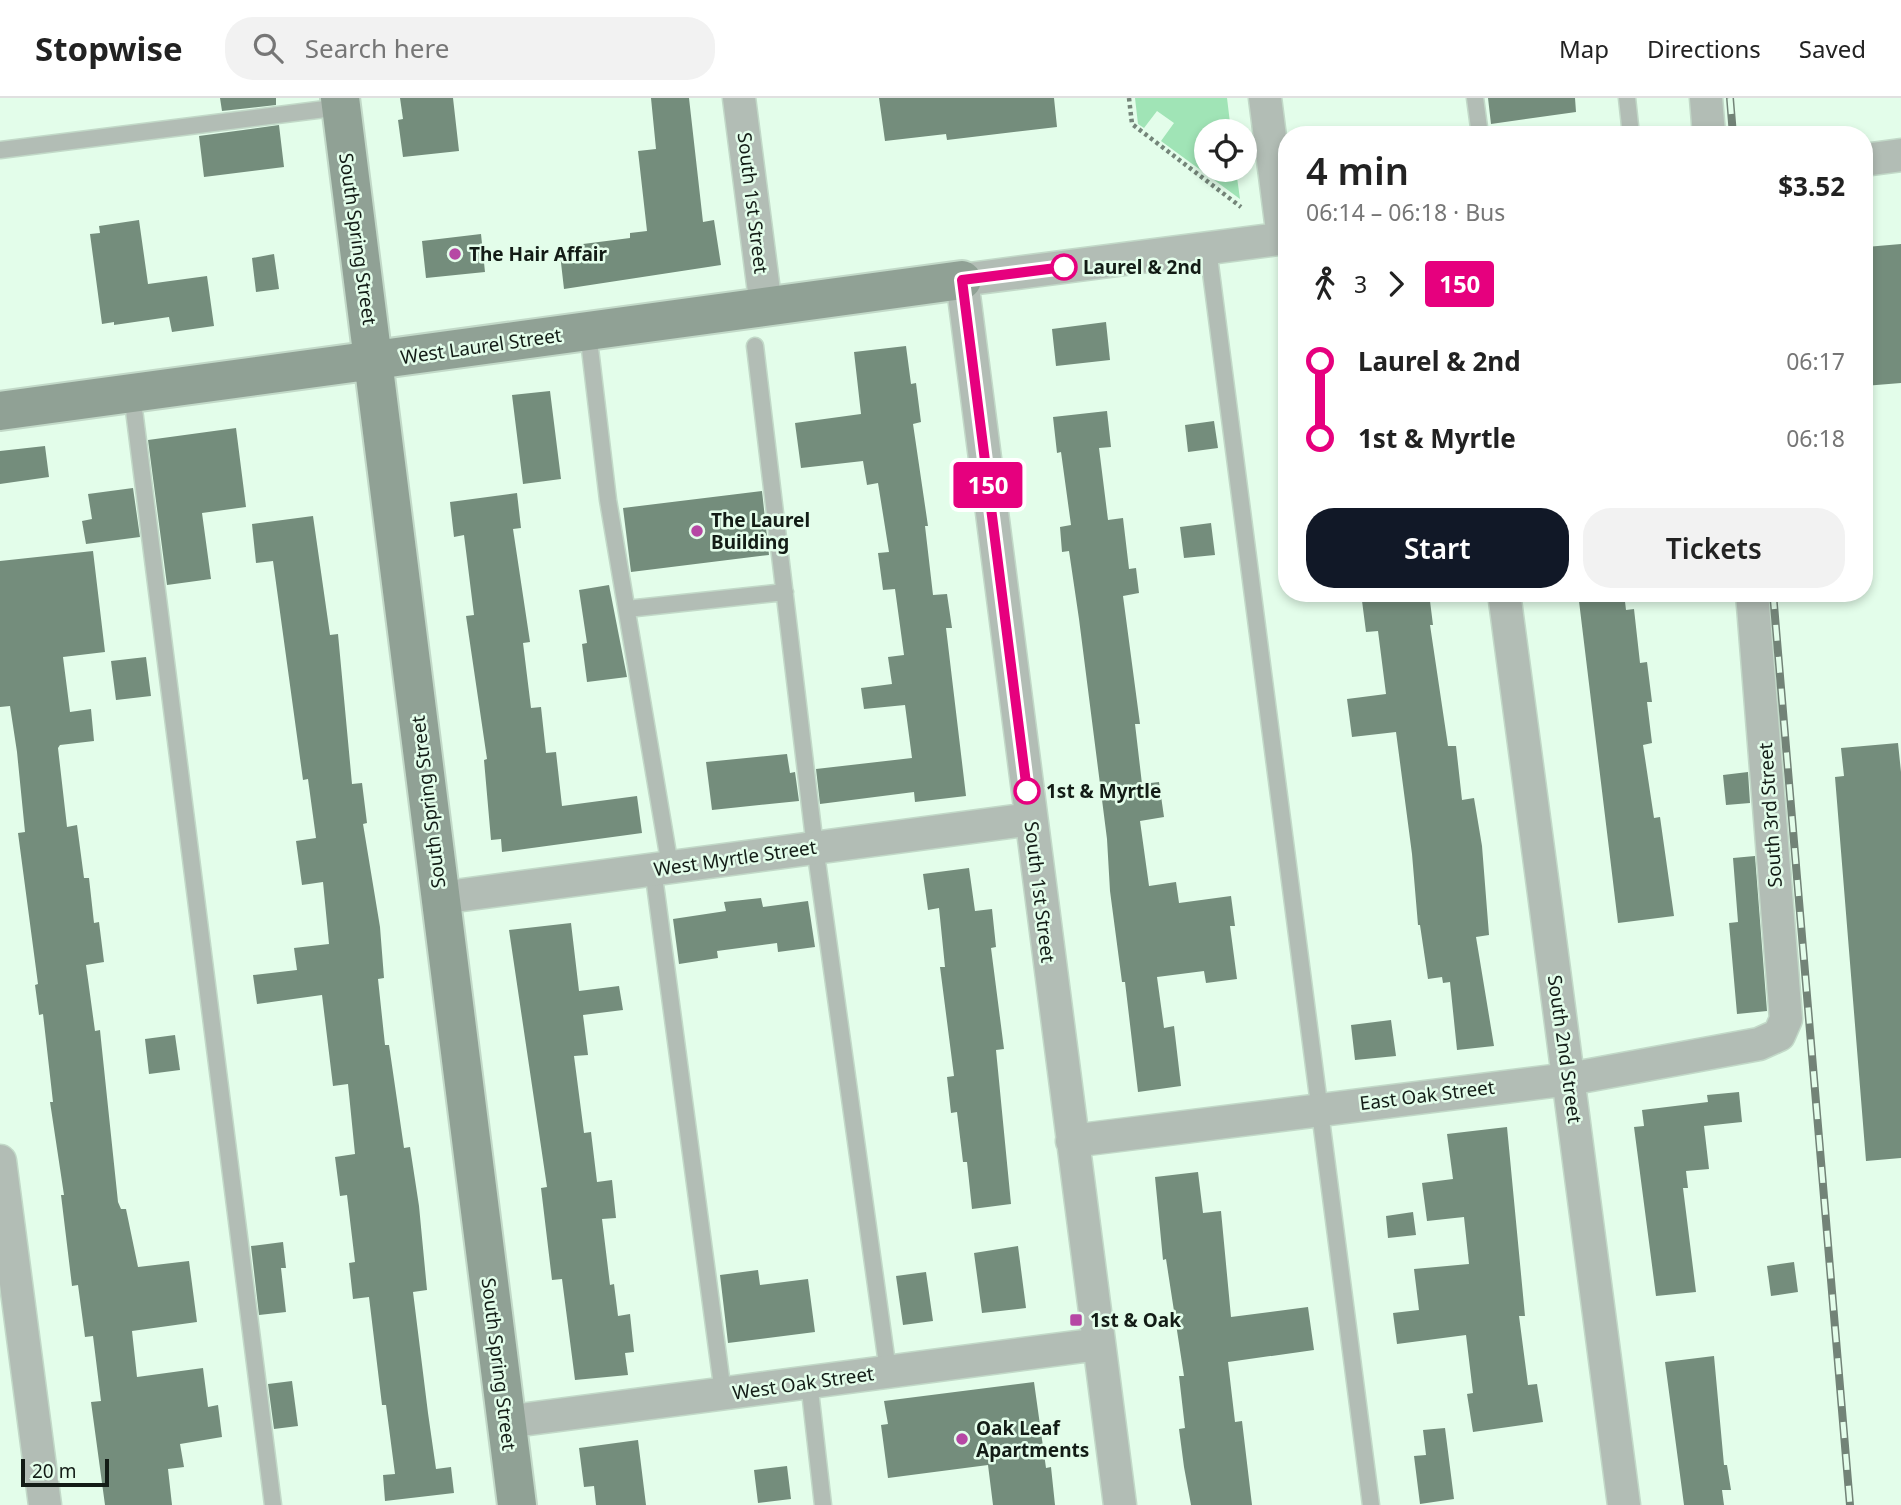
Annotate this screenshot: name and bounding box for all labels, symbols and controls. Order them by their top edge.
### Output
search box [225,17,715,80]
text: Stopwise [35,26,183,71]
icon: search [249,29,287,67]
text: Search here [305,30,449,66]
text: Map [1559,32,1609,65]
text: Directions [1647,32,1761,65]
text: Saved [1799,32,1866,65]
map controls [1194,119,1257,182]
button: locate [1194,119,1257,182]
street label: South 1st Street [731,131,775,275]
text: 4 min [1306,144,1409,196]
street label: South Spring Street [333,151,383,327]
text: $3.52 [1778,168,1845,204]
text: 06:14 – 06:18 · Bus [1306,196,1505,228]
place label: The Hair Affair [469,241,608,267]
marker: The Hair Affair [447,246,463,262]
marker: Laurel & 2nd [1051,254,1077,280]
place label: Laurel & 2nd [1083,254,1202,280]
icon: walk [1306,265,1344,303]
icon: forward [1377,265,1415,303]
text: 150 [1439,267,1480,300]
text: 3 [1354,268,1367,300]
street label: West Laurel Street [399,322,563,370]
text: Laurel & 2nd [1358,343,1521,379]
text: 06:17 [1786,345,1845,377]
text: 1st & Myrtle [1358,420,1516,456]
text: 06:18 [1786,422,1845,454]
line badge: 150 [948,462,1028,508]
text: 150 [967,468,1009,501]
place label: The Laurel Building [711,507,810,555]
button: Start [1306,508,1569,588]
button: Tickets [1583,508,1845,588]
marker: The Laurel Building [689,523,705,539]
street label: South Spring Street [405,714,451,890]
street label: South 3rd Street [1752,742,1788,888]
marker: 1st & Myrtle [1014,778,1040,804]
place label: 1st & Myrtle [1046,778,1161,804]
street label: South 1st Street [1018,820,1062,964]
street label: West Myrtle Street [652,834,818,882]
street label: South 2nd Street [1542,973,1588,1125]
street label: East Oak Street [1358,1074,1496,1116]
street label: South Spring Street [476,1276,522,1452]
place label: 1st & Oak [1090,1307,1181,1333]
marker: 1st & Oak [1068,1312,1084,1328]
street label: West Oak Street [731,1360,876,1406]
place label: Oak Leaf Apartments [976,1415,1089,1463]
marker: Oak Leaf Apartments [954,1431,970,1447]
scale bar [21,1456,108,1488]
text: 20 m [32,1458,76,1484]

